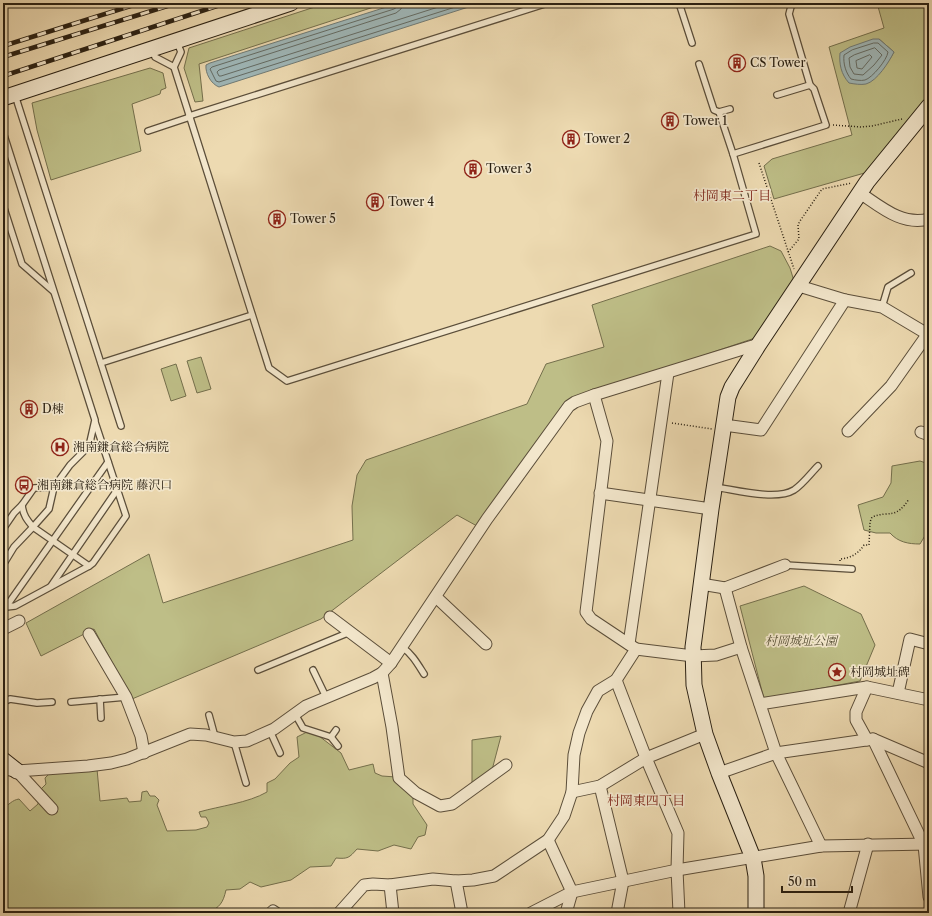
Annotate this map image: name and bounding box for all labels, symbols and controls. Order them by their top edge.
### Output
building icon: CS Tower [727,53,747,73]
place label: CS Tower [750,55,806,70]
building icon: Tower 1 [660,111,680,131]
place label: Tower 1 [683,113,727,128]
building icon: Tower 2 [561,129,581,149]
place label: Tower 2 [584,131,630,146]
building icon: Tower 3 [463,159,483,179]
place label: Tower 3 [486,161,532,176]
district label: 村岡東二丁目 [693,187,771,203]
building icon: Tower 4 [365,192,385,212]
place label: Tower 4 [388,194,434,209]
building icon: Tower 5 [267,209,287,229]
place label: Tower 5 [290,211,336,226]
building icon: D棟 [19,399,39,419]
place label: D棟 [42,401,64,416]
hospital icon: 湘南鎌倉総合病院 [50,437,70,457]
place label: 湘南鎌倉総合病院 [73,439,169,454]
bus stop icon: 湘南鎌倉総合病院 藤沢口 [14,475,34,495]
place label: 湘南鎌倉総合病院 藤沢口 [37,477,172,492]
park label: 村岡城址公園 [765,633,839,648]
place icon: 村岡城址碑 [827,662,847,682]
place label: 村岡城址碑 [850,664,910,679]
district label: 村岡東四丁目 [607,792,685,808]
scale bar [782,868,852,894]
text: 50 m [788,874,817,889]

